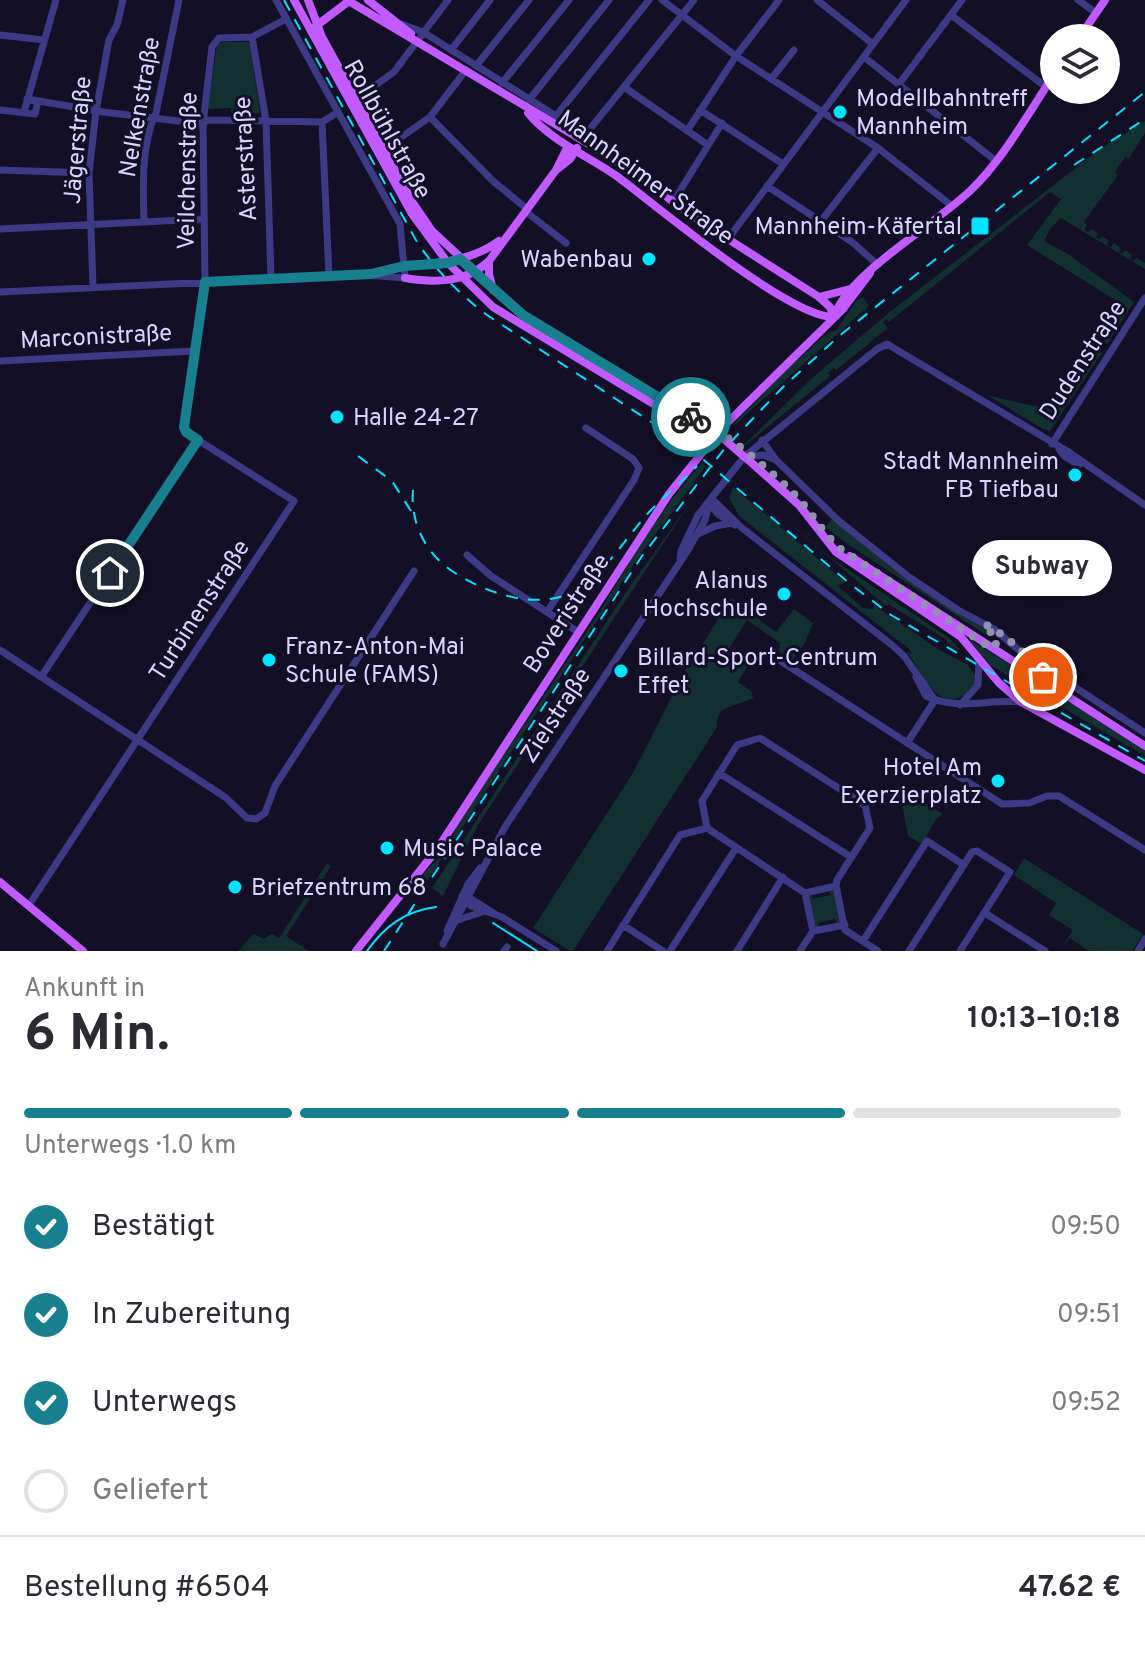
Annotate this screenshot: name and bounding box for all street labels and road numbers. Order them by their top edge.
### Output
street label: Nelkenstraße [114,35,168,180]
street label: Rollbühlstraße [336,55,437,205]
street label: Jägerstraße [58,75,100,205]
street label: Veilchenstraße [173,92,205,250]
street label: Asterstraße [229,96,265,222]
street label: Mannheimer Straße [551,105,739,253]
street label: Dudenstraße [1034,296,1133,427]
street label: Marconistraße [19,319,173,357]
street label: Turbinenstraße [144,535,258,688]
street label: Boveristraße [518,549,617,680]
street label: Zielstraße [515,663,599,769]

